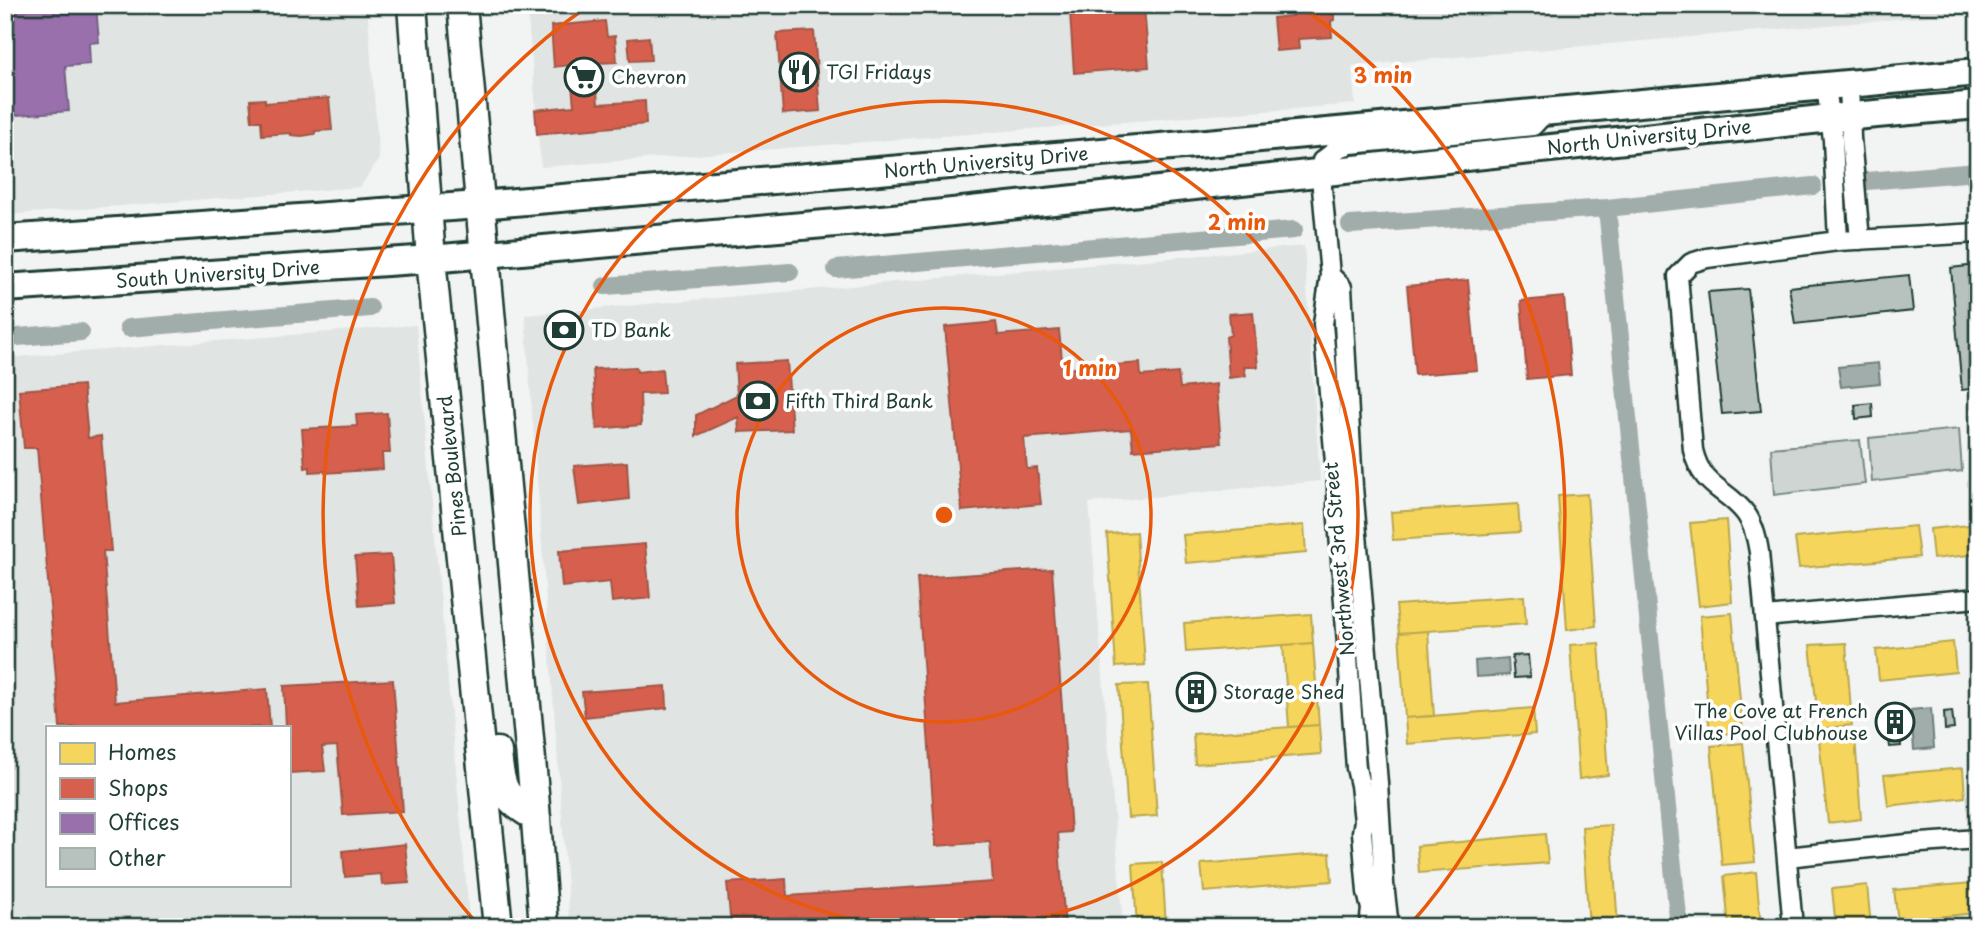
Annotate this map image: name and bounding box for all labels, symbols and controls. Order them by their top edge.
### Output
restaurant icon: TGI Fridays [778,51,820,93]
supermarket icon: Chevron [563,56,605,98]
place label: TGI Fridays [826,57,932,85]
text: 3 min [1353,58,1413,90]
place label: Chevron [611,62,687,90]
street label: North University Drive [1545,111,1752,161]
street label: North University Drive [882,138,1089,184]
text: 2 min [1208,205,1266,237]
street label: South University Drive [115,252,321,294]
bank icon: TD Bank [543,309,585,351]
place label: TD Bank [591,315,671,343]
text: 1 min [1063,351,1117,383]
bank icon: Fifth Third Bank [737,380,779,422]
place label: Fifth Third Bank [785,386,933,414]
street label: Pines Boulevard [430,394,472,538]
street label: Northwest 3rd Street [1316,461,1360,657]
centre of rings [932,503,956,527]
building icon: Storage Shed [1175,671,1217,713]
place label: Storage Shed [1223,677,1345,705]
place label: The Cove at French Villas Pool Clubhouse [1674,696,1868,746]
building icon: The Cove at French Villas Pool Clubhouse [1874,701,1916,743]
legend [46,726,290,886]
text: Homes [108,735,176,767]
text: Shops [108,771,168,803]
text: Offices [108,805,179,837]
text: Other [108,841,166,873]

